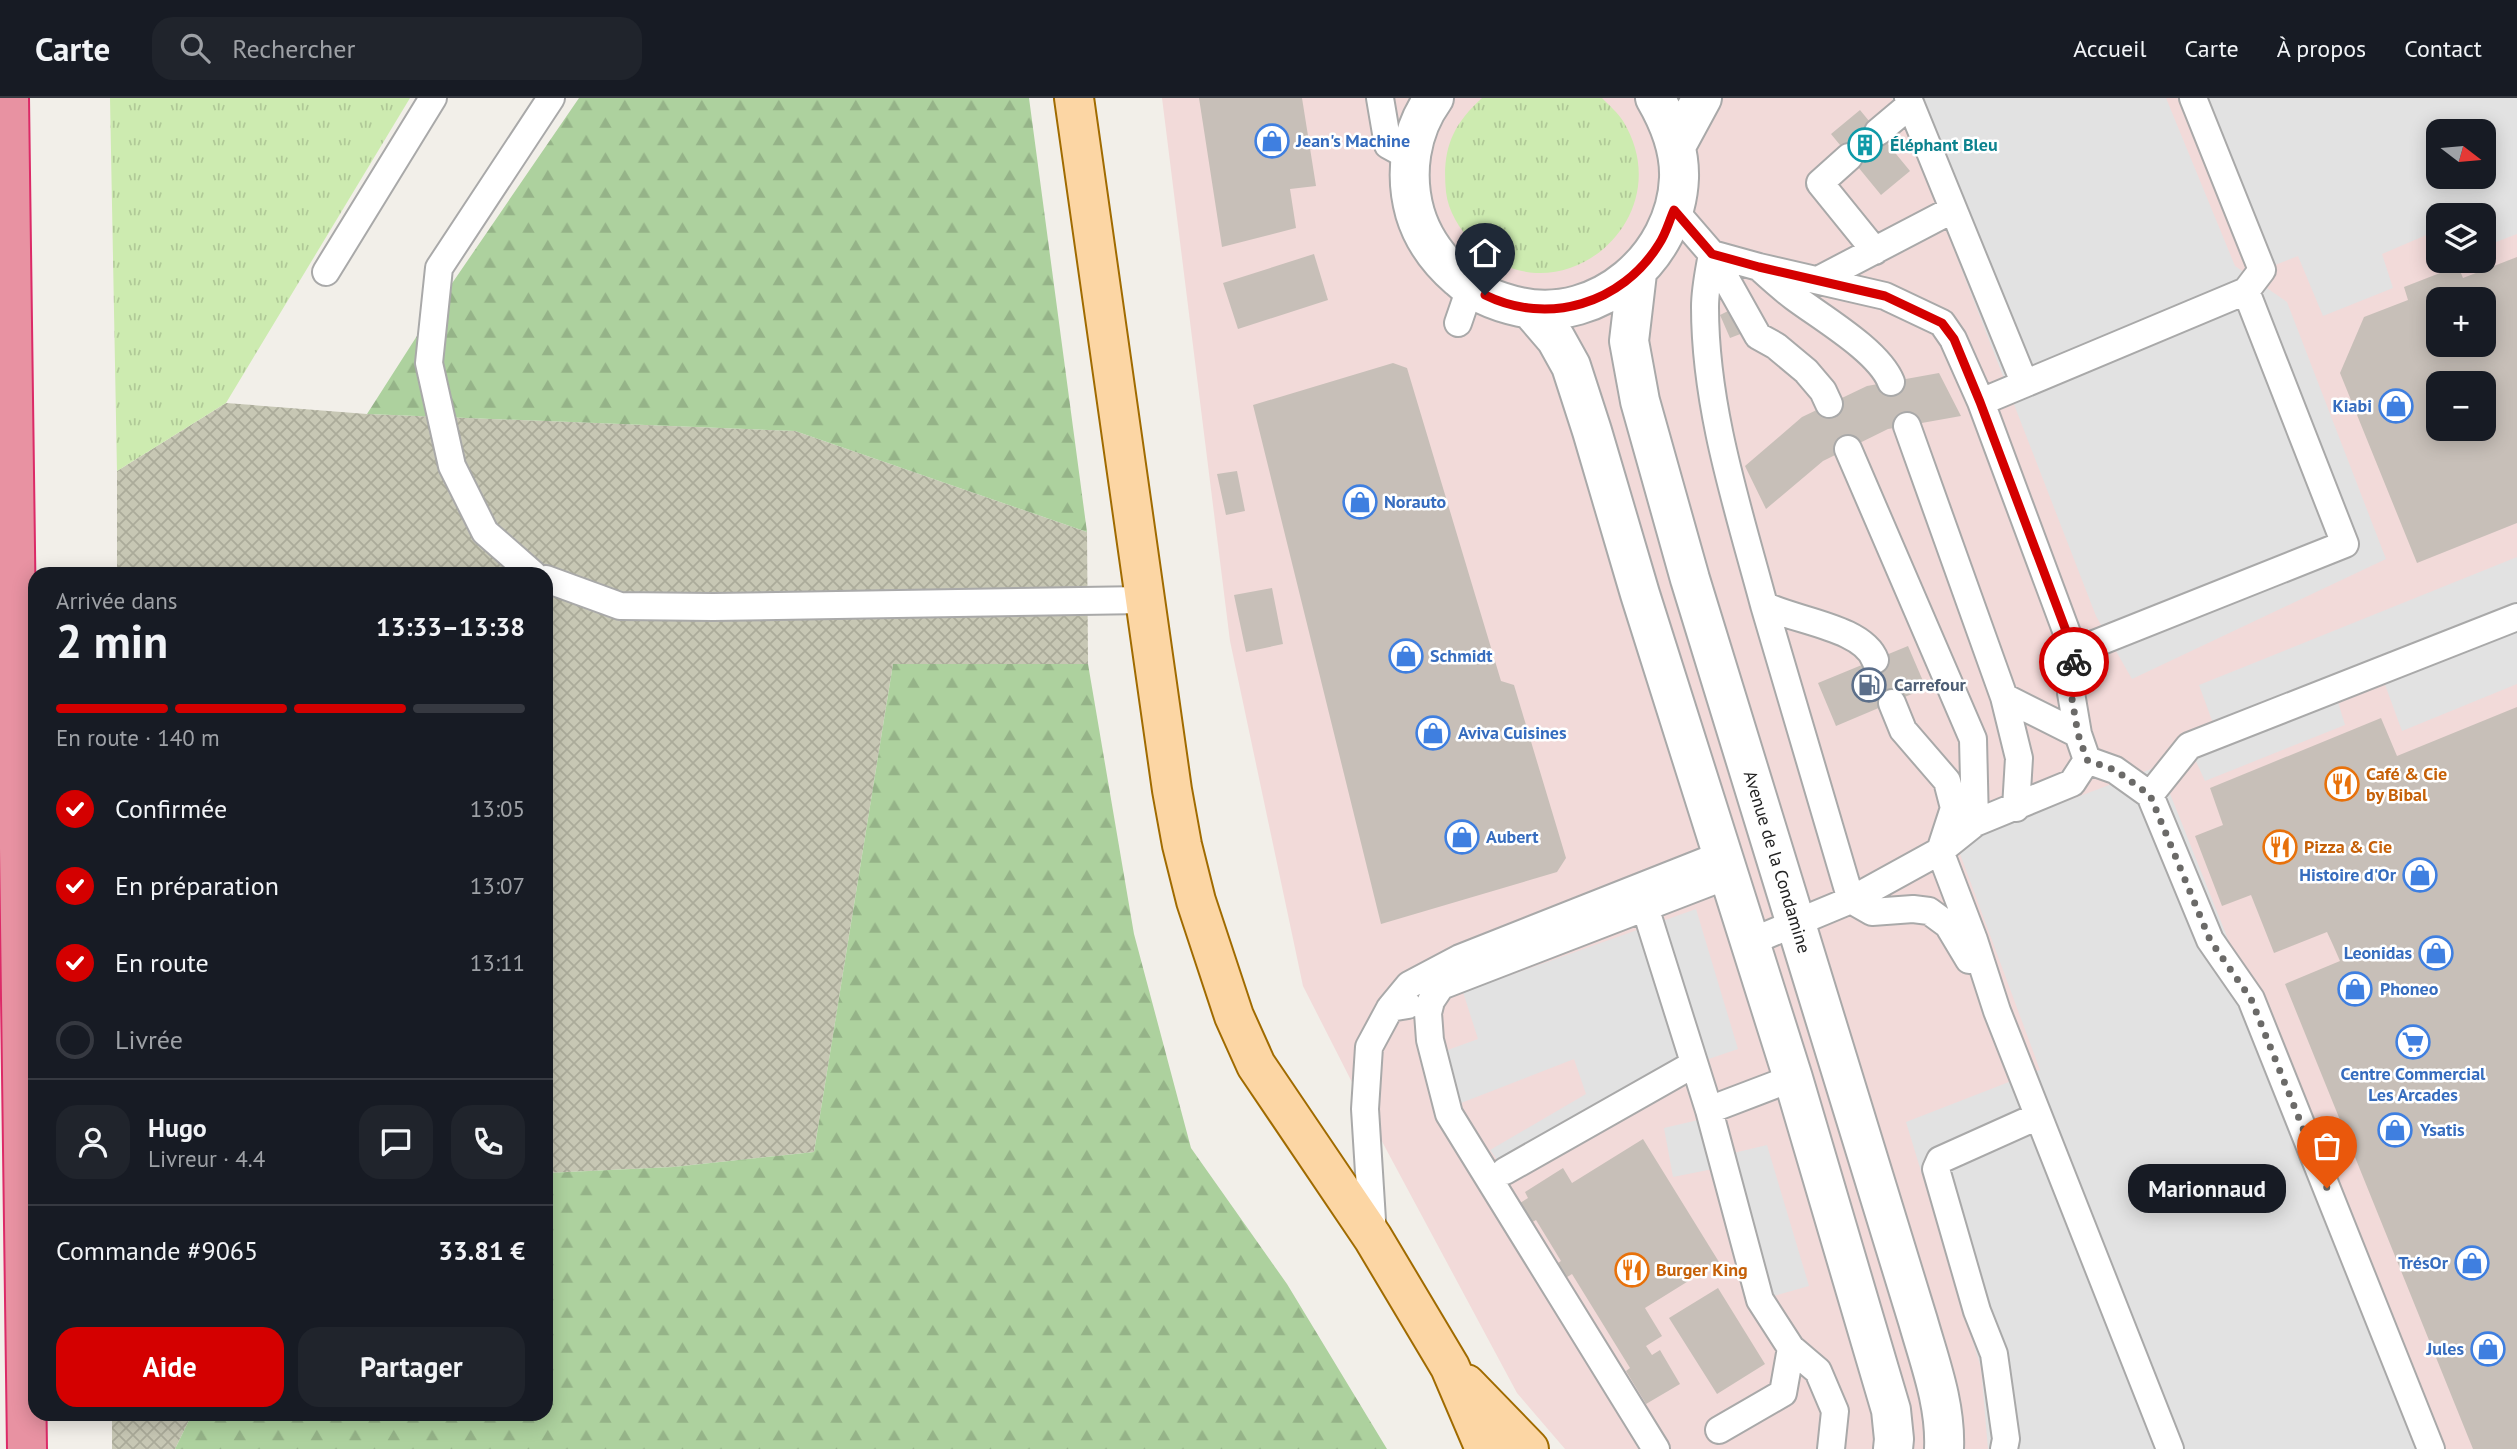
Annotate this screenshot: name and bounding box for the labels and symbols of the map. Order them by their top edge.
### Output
north arrow [2426,119,2496,189]
shop icon: Jean's Machine [1253,122,1291,160]
building icon: Éléphant Bleu [1846,126,1884,164]
place label: Jean's Machine [1295,129,1410,152]
place label: Éléphant Bleu [1890,133,1998,156]
pin [1455,223,1515,295]
shop icon: Kiabi [2377,387,2415,425]
place label: Kiabi [2333,394,2372,417]
shop icon: Norauto [1341,483,1379,521]
place label: Norauto [1384,490,1447,513]
courier [2039,627,2109,697]
shop icon: Schmidt [1387,637,1425,675]
place label: Schmidt [1430,644,1493,667]
fuel station icon: Carrefour [1850,666,1888,704]
place label: Carrefour [1894,673,1967,696]
shop icon: Aviva Cuisines [1414,714,1452,752]
place label: Aviva Cuisines [1458,721,1567,744]
place label: Café & Cie by Bibal [2366,762,2447,806]
restaurant icon: Café & Cie by Bibal [2323,765,2361,803]
street label: Avenue de la Condamine [1739,768,1816,956]
shop icon: Aubert [1443,818,1481,856]
place label: Aubert [1486,825,1539,848]
restaurant icon: Pizza & Cie [2261,828,2299,866]
place label: Pizza & Cie [2304,835,2392,858]
shop icon: Histoire d'Or [2401,856,2439,894]
place label: Histoire d'Or [2299,863,2397,886]
shop icon: Leonidas [2417,934,2455,972]
place label: Leonidas [2344,941,2412,964]
shop icon: Phoneo [2336,970,2374,1008]
place label: Phoneo [2380,977,2439,1000]
supermarket icon: Centre Commercial Les Arcades [2394,1023,2432,1061]
place label: Centre Commercial Les Arcades [2341,1062,2486,1106]
shop icon: Ysatis [2376,1111,2414,1149]
pin [2297,1116,2357,1188]
place label: Ysatis [2419,1118,2465,1141]
callout: Marionnaud [2128,1164,2285,1212]
shop icon: TrésOr [2453,1244,2491,1282]
restaurant icon: Burger King [1613,1251,1651,1289]
place label: TrésOr [2398,1251,2449,1274]
place label: Burger King [1656,1258,1748,1281]
shop icon: Jules [2469,1330,2507,1368]
place label: Jules [2425,1337,2464,1360]

